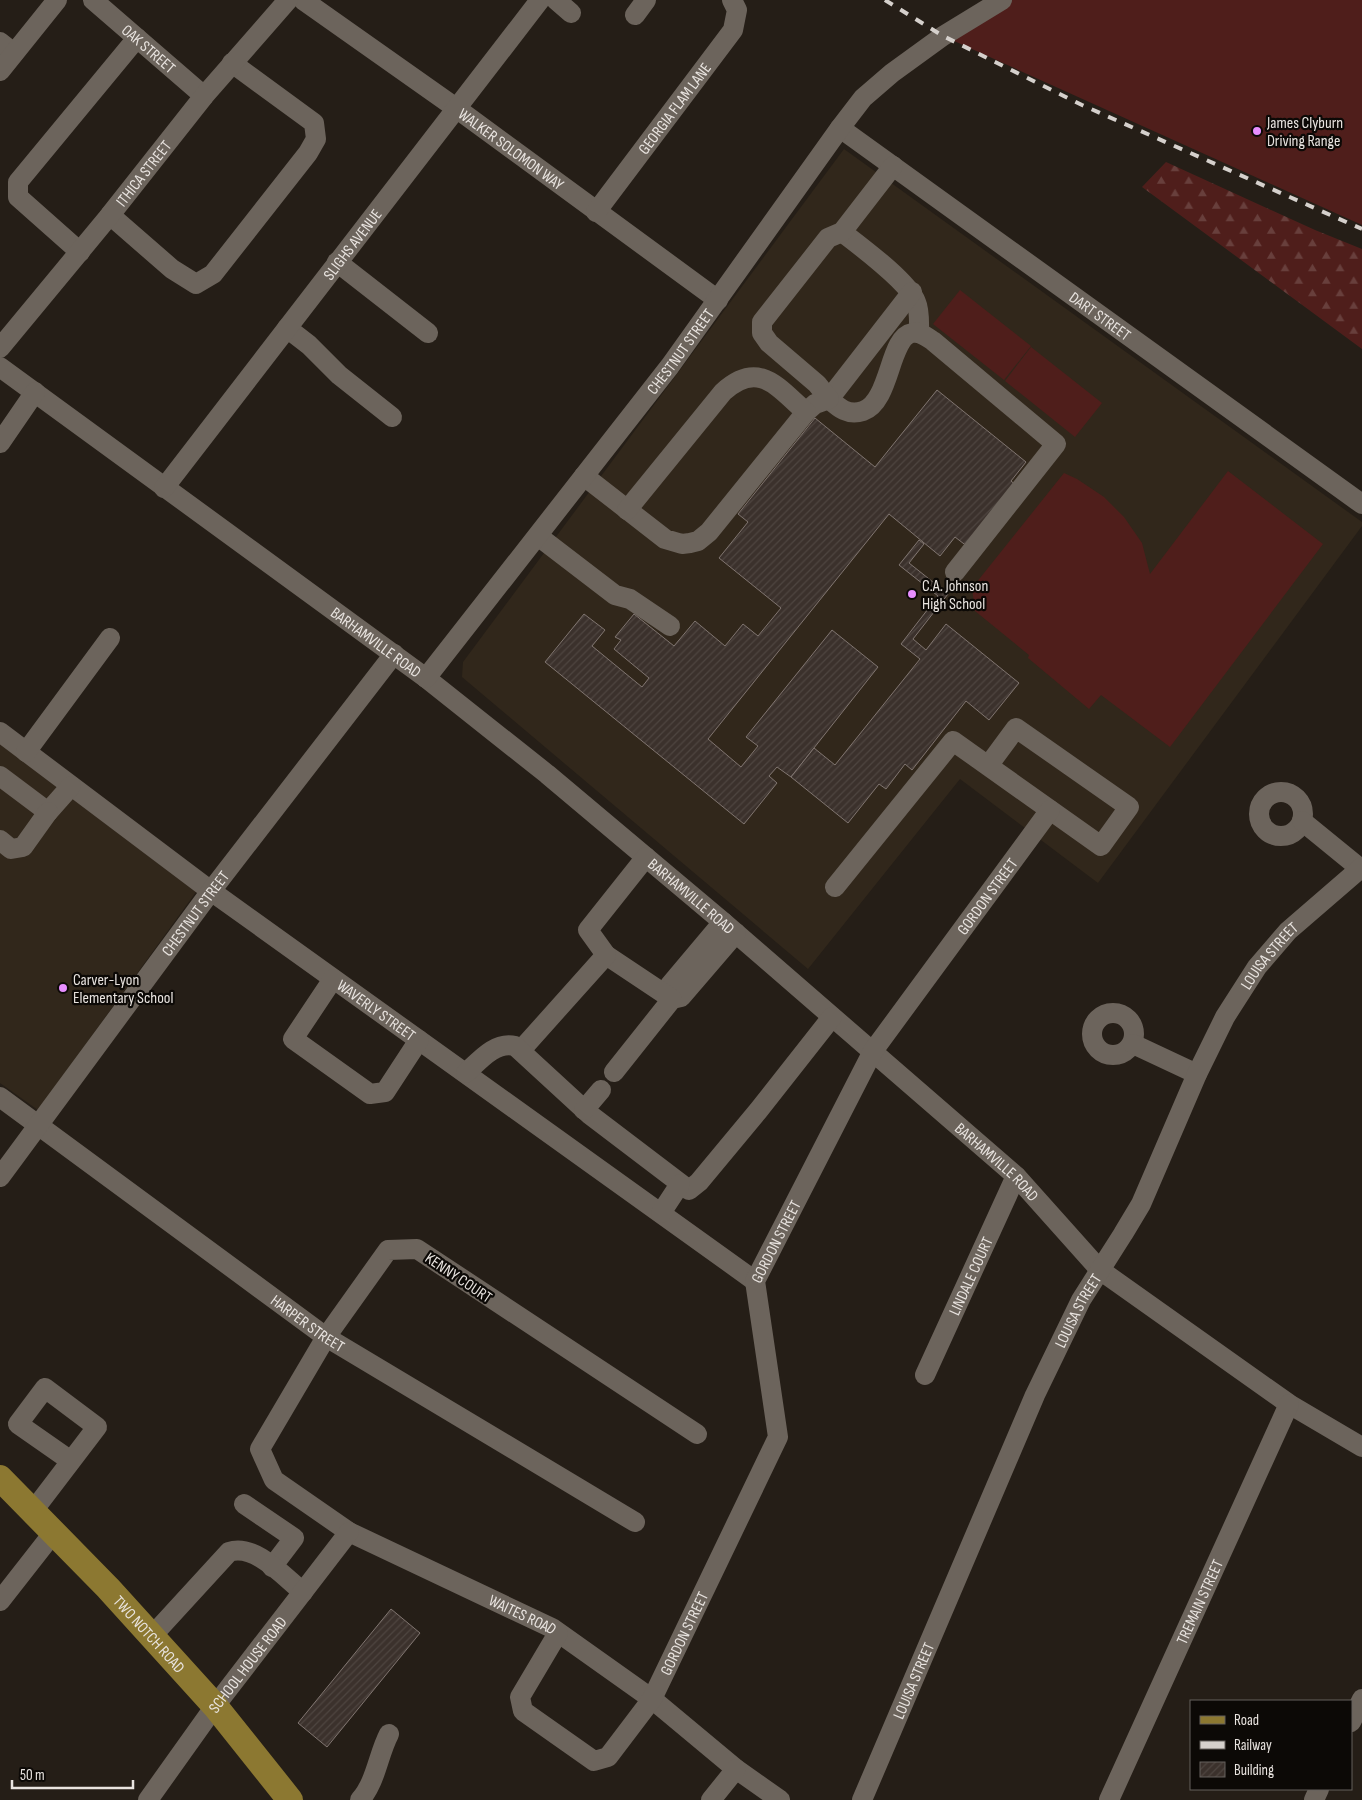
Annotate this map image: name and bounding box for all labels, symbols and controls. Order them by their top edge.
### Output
street label: OAK STREET [117,21,179,78]
street label: GEORGIA FLAM LANE [635,60,716,158]
street label: WALKER SOLOMON WAY [454,105,567,195]
place label: James Clyburn Driving Range [1266,114,1343,151]
marker: James Clyburn Driving Range [1251,125,1263,137]
street label: ITHICA STREET [112,137,176,211]
street label: SLIGHS AVENUE [320,206,386,284]
street label: DART STREET [1065,288,1134,346]
street label: CHESTNUT STREET [644,305,719,399]
place label: C.A. Johnson High School [922,577,988,614]
marker: C.A. Johnson High School [906,588,918,600]
street label: BARHAMVILLE ROAD [327,604,424,682]
street label: BARHAMVILLE ROAD [644,855,738,939]
street label: GORDON STREET [954,855,1023,939]
street label: CHESTNUT STREET [158,867,234,960]
street label: LOUISA STREET [1237,918,1303,993]
place label: Carver-Lyon Elementary School [73,971,173,1008]
street label: WAVERLY STREET [333,976,419,1046]
marker: Carver-Lyon Elementary School [57,982,69,994]
street label: BARHAMVILLE ROAD [950,1119,1042,1206]
street label: GORDON STREET [748,1197,806,1286]
street label: LINDALE COURT [946,1234,998,1319]
street label: KENNY COURT [421,1249,496,1308]
street label: LOUISA STREET [1051,1270,1106,1351]
street label: HARPER STREET [266,1292,348,1357]
street label: TREMAIN STREET [1173,1556,1228,1648]
street label: GORDON STREET [657,1589,713,1679]
street label: WAITES ROAD [485,1591,560,1639]
street label: TWO NOTCH ROAD [109,1592,188,1677]
street label: SCHOOL HOUSE ROAD [205,1613,291,1717]
street label: LOUISA STREET [890,1639,939,1722]
legend [1190,1700,1352,1790]
text: Road [1234,1711,1259,1730]
text: Railway [1234,1736,1272,1755]
scale bar [12,1758,134,1790]
text: Building [1234,1761,1274,1780]
text: 50 m [20,1766,45,1785]

